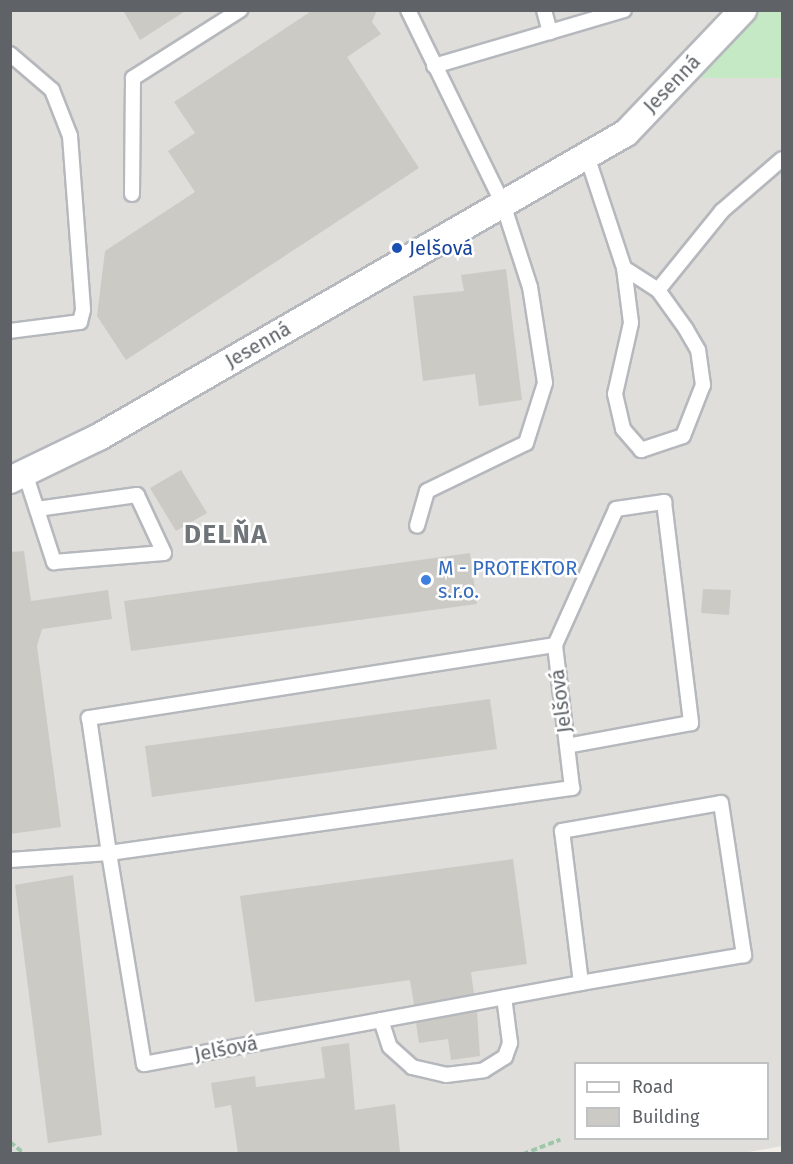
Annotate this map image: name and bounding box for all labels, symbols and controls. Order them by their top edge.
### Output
street label: Jesenná [639,50,705,118]
place label: Jelšová [409,236,473,260]
marker: Jelšová [390,241,404,255]
street label: Jesenná [221,317,295,373]
district label: DELŇA [184,519,268,551]
place label: M - PROTEKTOR s.r.o. [438,556,577,603]
marker: M - PROTEKTOR s.r.o. [419,573,433,587]
street label: Jelšová [545,668,577,734]
street label: Jelšová [192,1031,260,1067]
legend [574,1062,769,1140]
text: Road [632,1076,674,1098]
text: Building [632,1106,699,1128]

